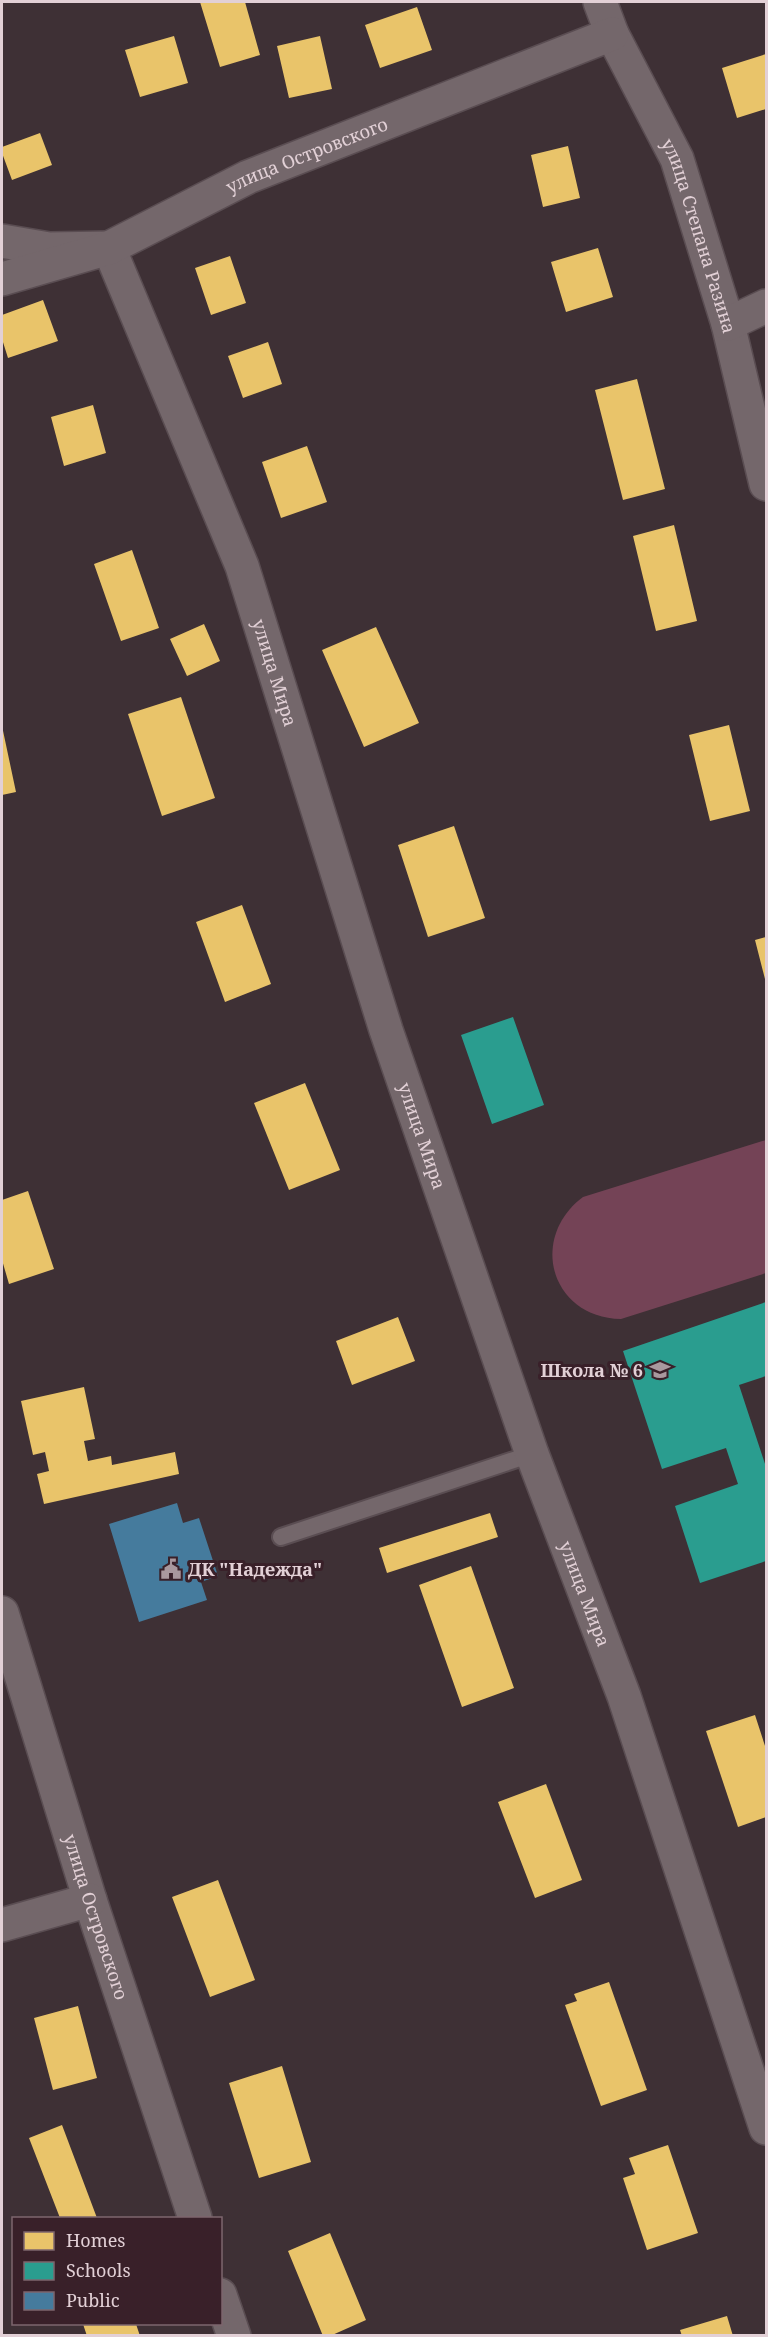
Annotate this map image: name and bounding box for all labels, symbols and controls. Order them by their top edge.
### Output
street label: улица Островского [221,111,391,199]
street label: улица Степана Разина [656,134,742,336]
street label: улица Мира [247,616,303,729]
street label: улица Мира [393,1079,452,1192]
place label: Школа № 6 [540,1358,643,1382]
school or university icon: Школа № 6 [648,1358,672,1382]
street label: улица Мира [554,1537,616,1650]
public building icon: ДК "Надежда" [159,1557,183,1581]
place label: ДК "Надежда" [188,1557,322,1581]
street label: улица Островского [58,1831,134,2003]
legend [12,2217,222,2325]
text: Homes [66,2228,125,2252]
text: Schools [66,2258,131,2282]
text: Public [66,2288,120,2312]

